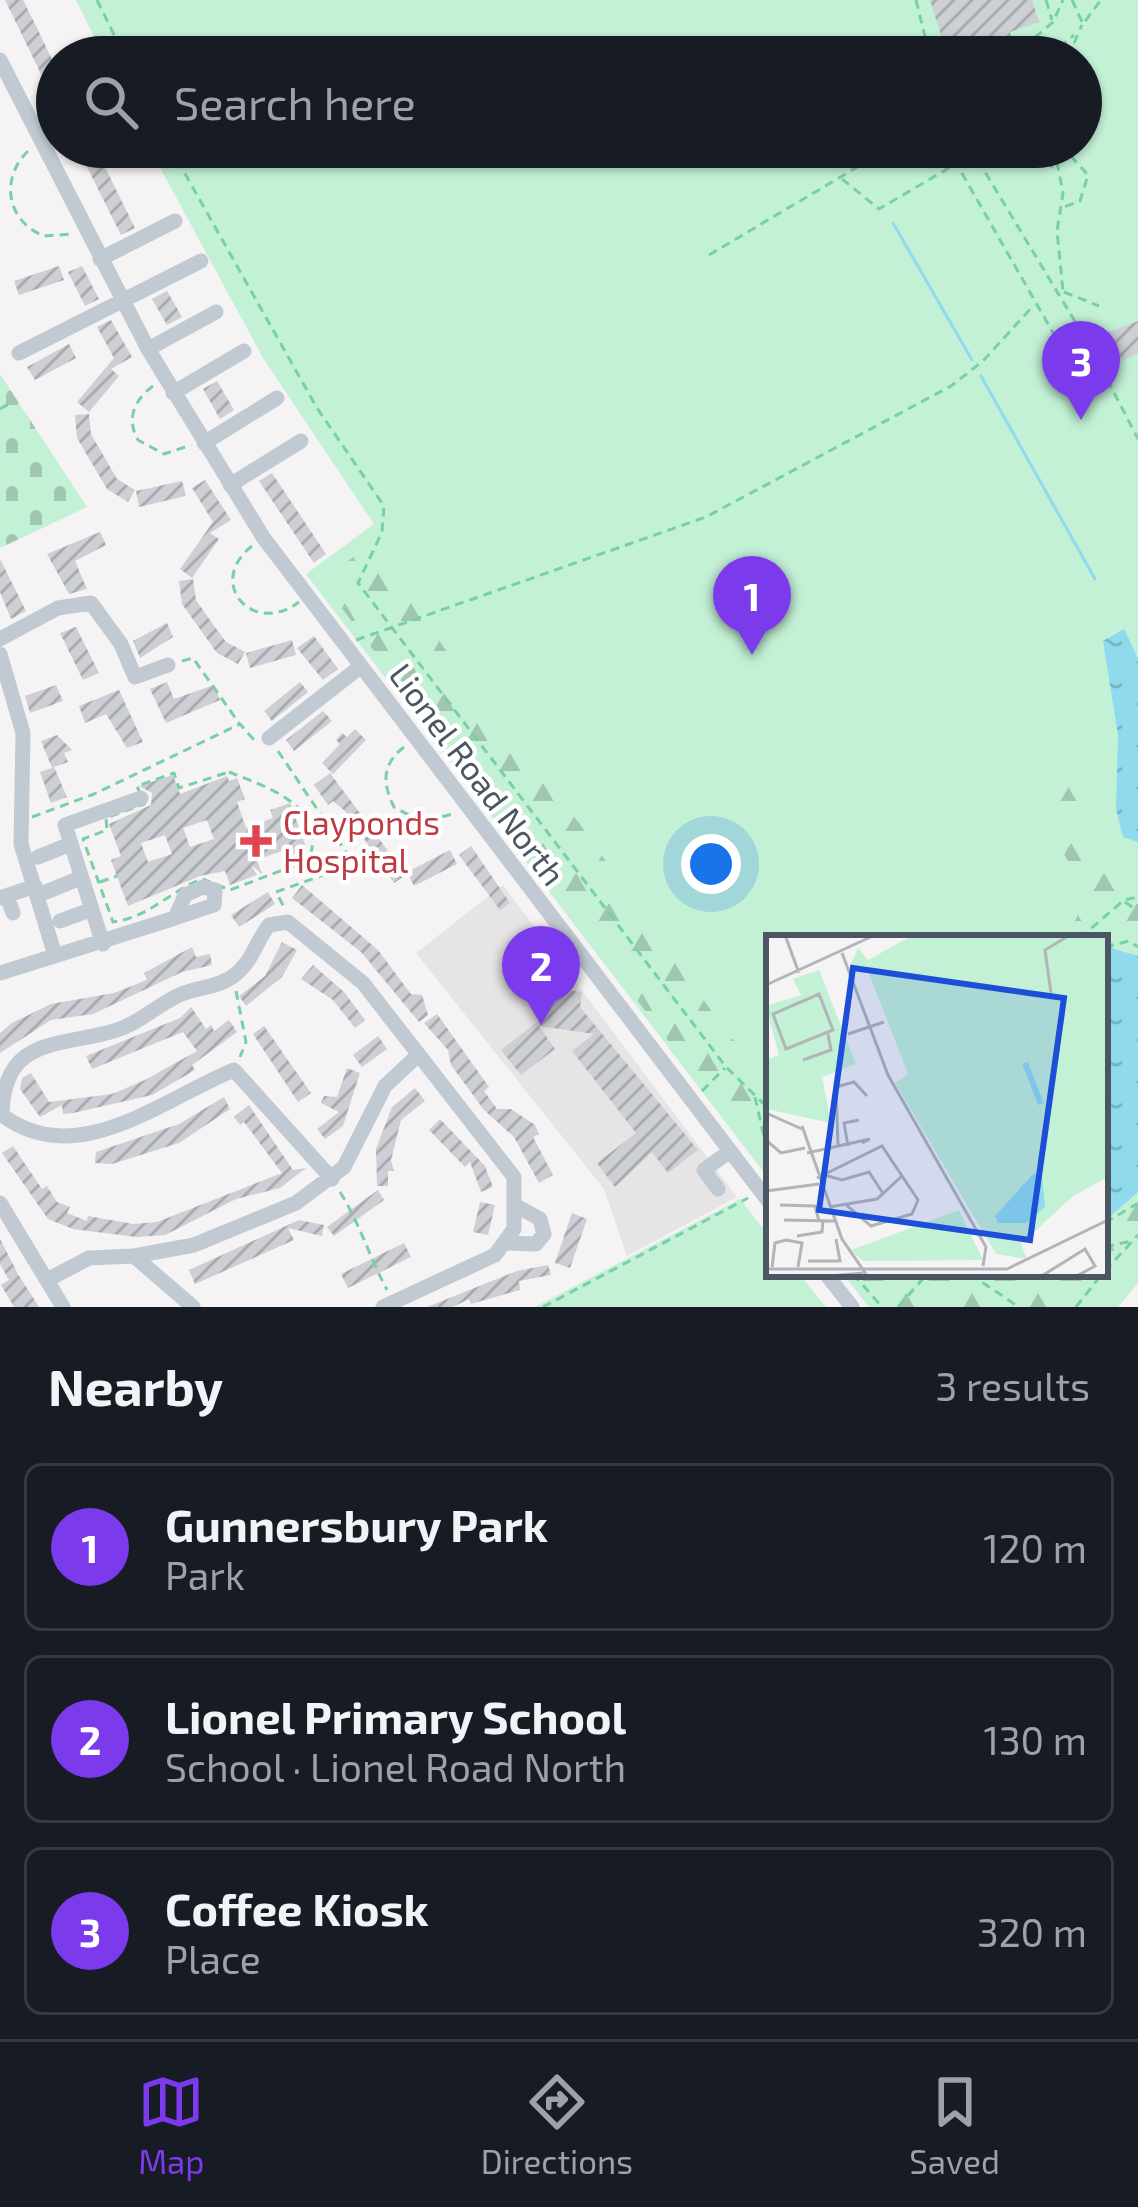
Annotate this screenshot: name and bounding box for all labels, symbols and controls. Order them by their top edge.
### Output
search box [36,36,1102,168]
icon: search [78,69,144,135]
text: Search here [174,75,416,129]
pin: 3 [1042,321,1120,420]
pin: 1 [713,556,791,655]
street label: Lionel Road North [382,655,574,893]
place label: Clayponds Hospital [283,802,440,880]
marker: Clayponds Hospital [240,825,272,857]
your location [681,834,741,894]
pin: 2 [502,926,580,1025]
inset map [766,935,1108,1277]
text: Nearby [48,1355,223,1416]
text: 3 results [936,1362,1090,1409]
text: Gunnersbury Park [165,1497,548,1551]
text: 1 [82,1524,98,1571]
text: 120 m [983,1524,1087,1571]
text: Park [165,1551,245,1598]
text: Lionel Primary School [165,1689,626,1743]
text: 2 [79,1716,101,1763]
text: 130 m [983,1716,1087,1763]
text: School · Lionel Road North [165,1743,626,1790]
text: Coffee Kiosk [165,1881,429,1935]
text: 3 [79,1908,101,1955]
text: 320 m [977,1908,1087,1955]
text: Place [165,1935,261,1982]
tab: Map [138,2069,204,2181]
tab: Directions [481,2069,633,2181]
tab: Saved [909,2069,1000,2181]

